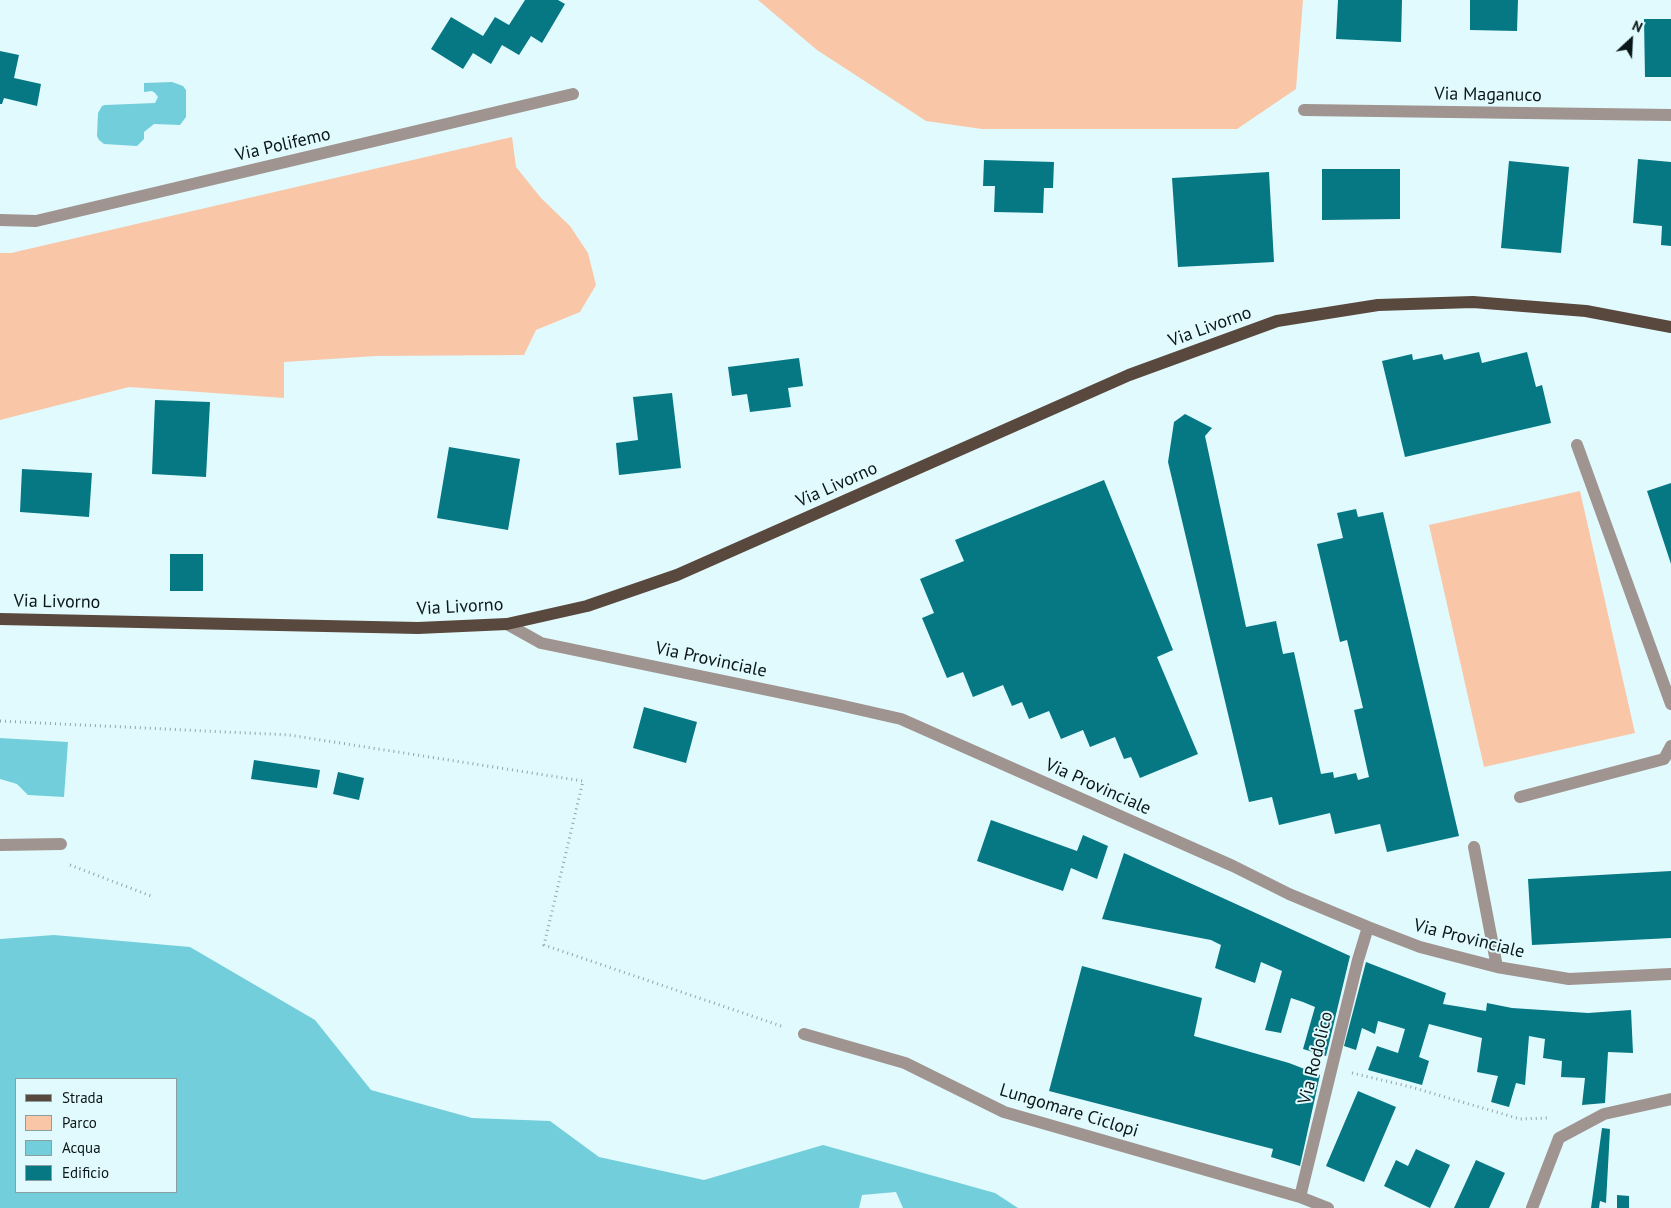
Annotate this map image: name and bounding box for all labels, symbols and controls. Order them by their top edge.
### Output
north arrow [1606,15,1656,65]
text: N [1629,16,1645,37]
street label: Via Maganuco [1434,83,1542,107]
street label: Via Polifemo [233,124,333,166]
street label: Via Livorno [1166,302,1254,352]
street label: Via Livorno [793,458,881,512]
street label: Via Livorno [13,590,101,614]
street label: Via Livorno [416,594,504,620]
street label: Via Provinciale [653,638,769,682]
street label: Via Provinciale [1042,754,1154,820]
street label: Via Provinciale [1411,915,1527,963]
street label: Via Rodolico [1294,1009,1338,1107]
legend [15,1078,178,1193]
street label: Lungomare Ciclopi [997,1080,1141,1142]
text: Strada [62,1088,103,1107]
text: Parco [62,1113,97,1132]
text: Acqua [62,1138,101,1157]
text: Edificio [62,1163,109,1182]

